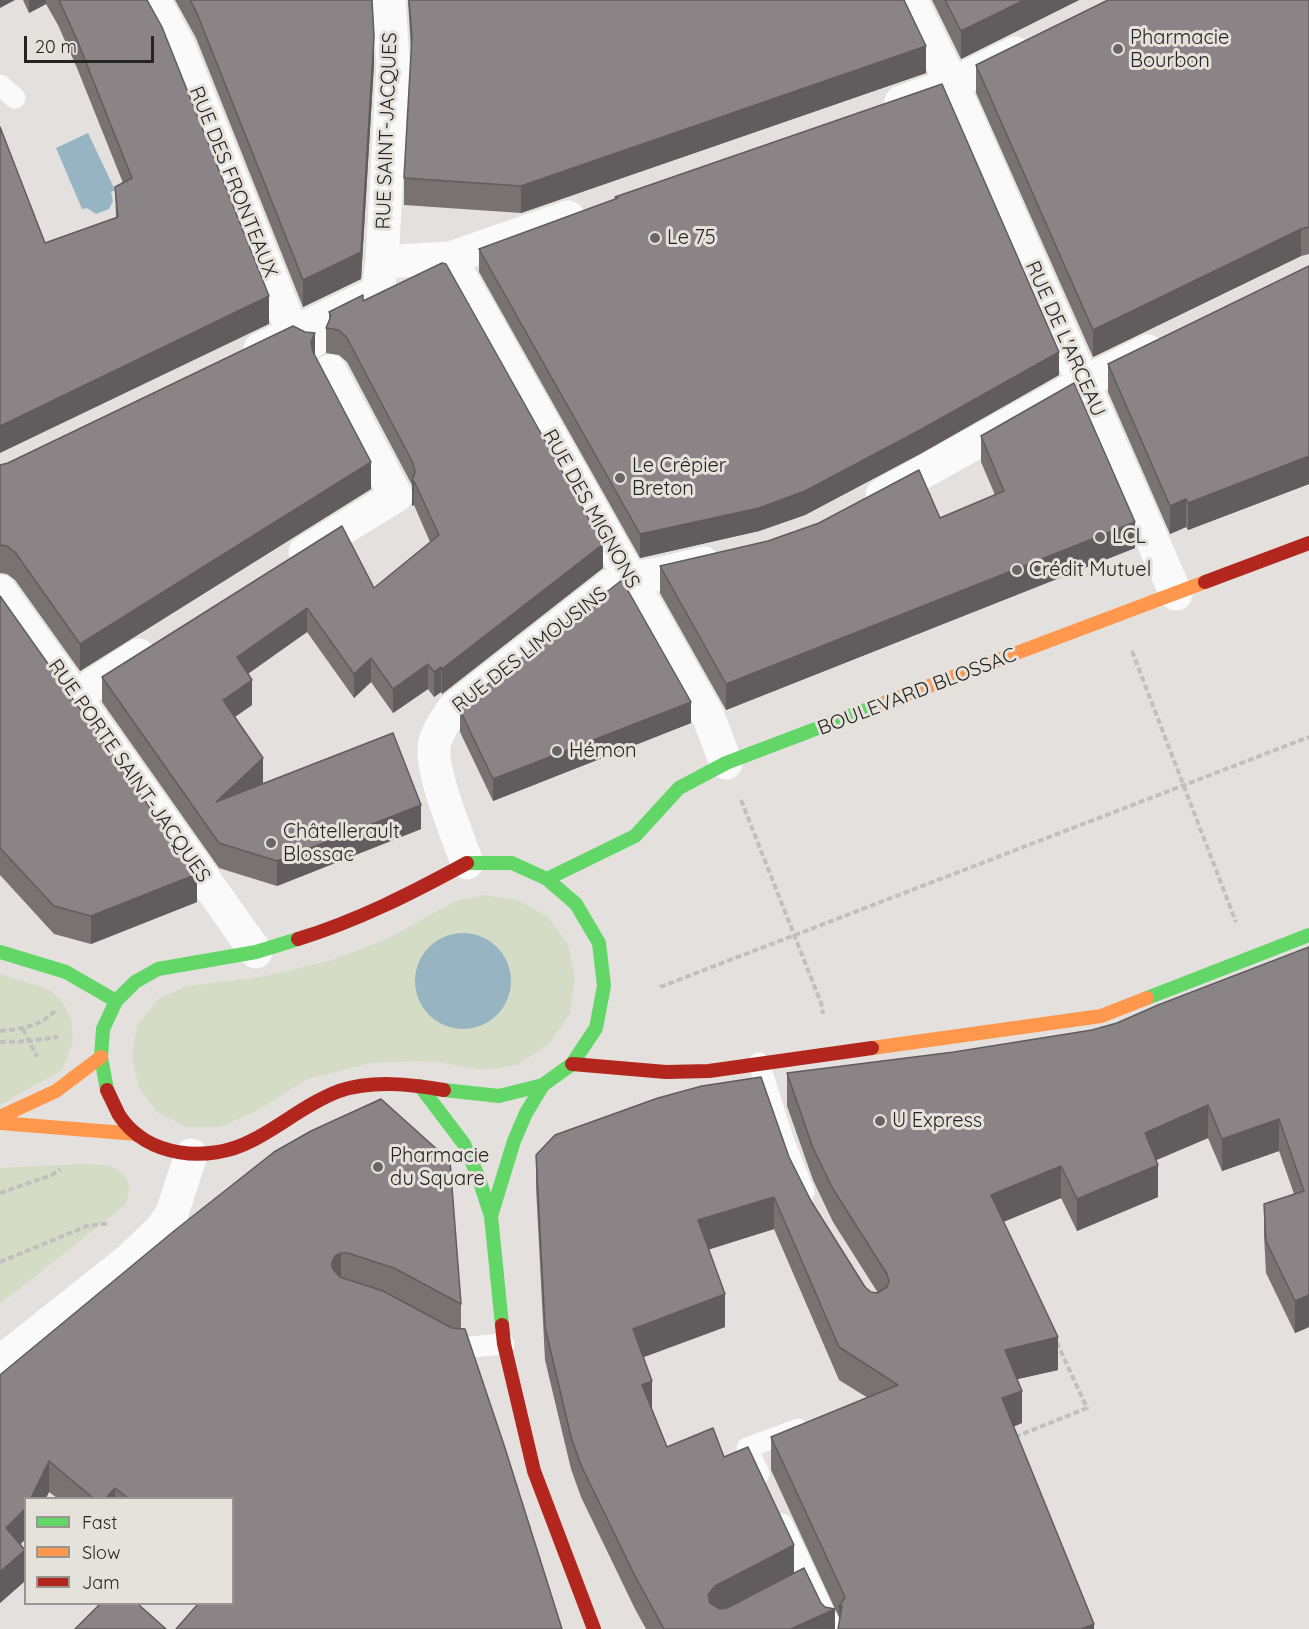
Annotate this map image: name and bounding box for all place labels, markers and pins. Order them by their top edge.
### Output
place label: Pharmacie Bourbon [1130,26,1229,73]
marker: Pharmacie Bourbon [1111,42,1125,56]
place label: Le 75 [667,226,716,250]
marker: Le 75 [648,231,662,245]
place label: Le Crêpier Breton [632,454,726,501]
marker: Le Crêpier Breton [613,471,627,485]
place label: LCL [1112,525,1146,549]
marker: LCL [1093,530,1107,544]
place label: Crédit Mutuel [1029,558,1151,582]
marker: Crédit Mutuel [1010,563,1024,577]
place label: Hémon [569,739,637,763]
marker: Hémon [550,744,564,758]
place label: Châtellerault Blossac [283,820,400,867]
marker: Châtellerault Blossac [264,836,278,850]
place label: U Express [892,1109,982,1133]
marker: U Express [873,1114,887,1128]
place label: Pharmacie du Square [390,1144,489,1191]
marker: Pharmacie du Square [371,1160,385,1174]

